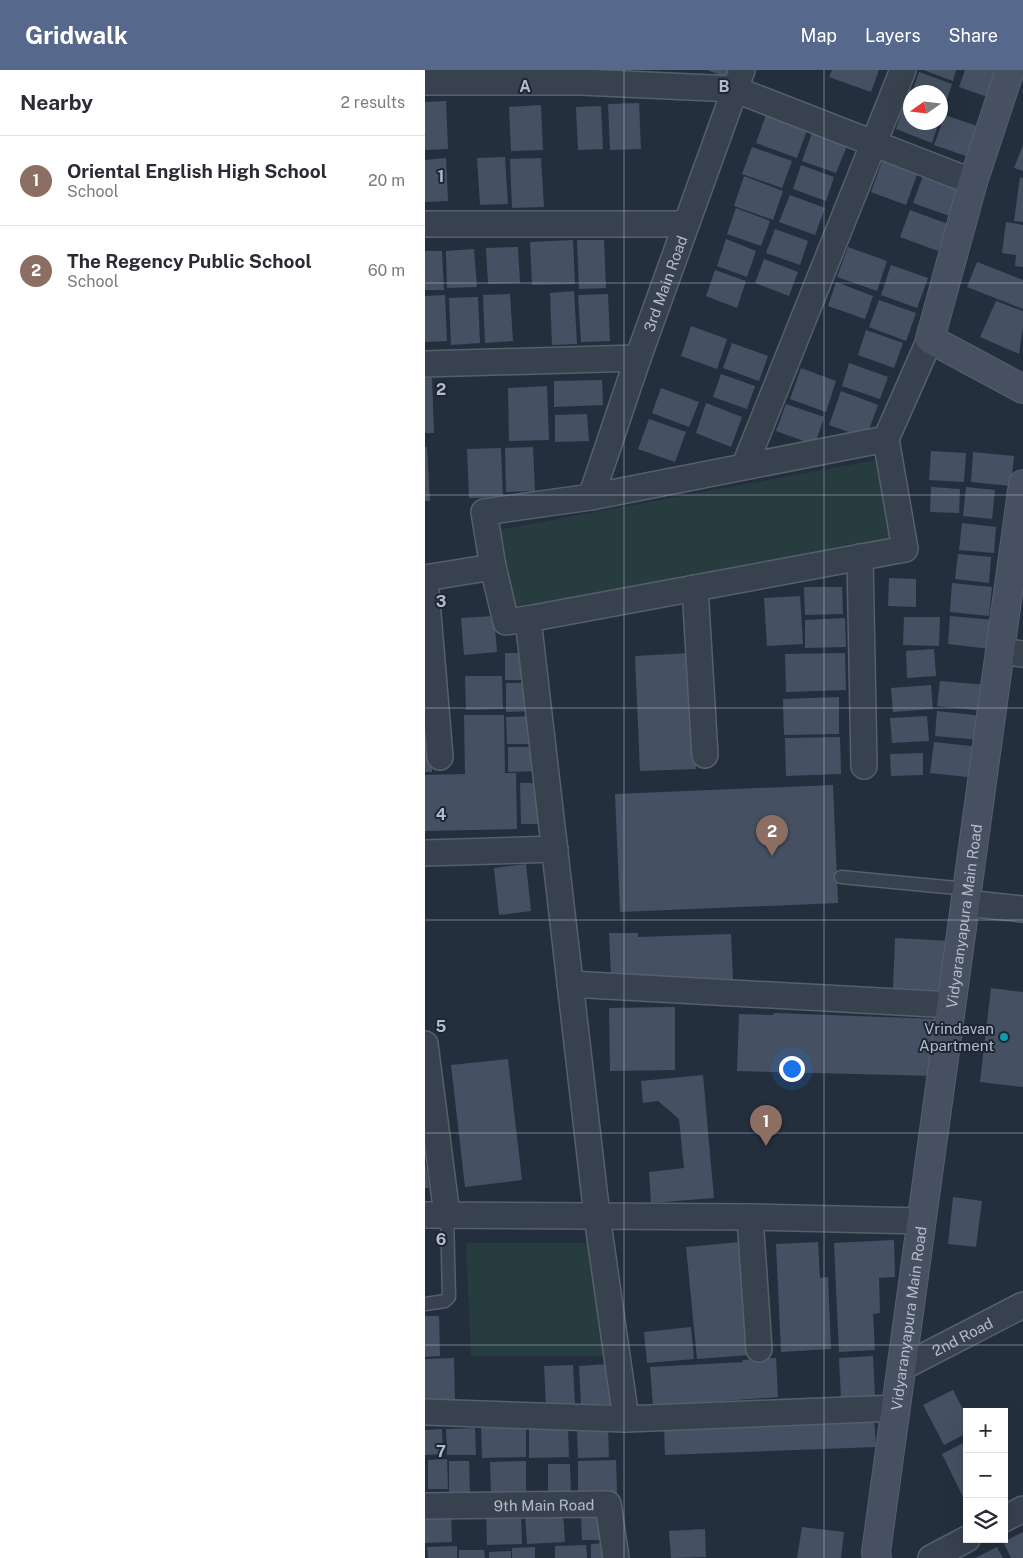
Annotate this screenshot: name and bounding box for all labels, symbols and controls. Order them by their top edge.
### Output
text: Gridwalk [25,21,128,49]
text: Map [801,25,837,46]
text: Layers [865,25,921,46]
text: Share [949,25,998,46]
text: A [519,77,531,96]
text: B [719,77,730,96]
north arrow [903,85,948,130]
text: Nearby [20,90,93,115]
text: 2 results [340,93,405,112]
text: Oriental English High School [67,160,327,182]
text: 1 [438,167,444,186]
text: 1 [33,171,39,190]
text: 20 m [368,171,405,190]
text: School [67,182,118,201]
street label: 3rd Main Road [640,233,690,334]
text: The Regency Public School [67,250,312,272]
text: 2 [31,261,41,280]
text: 60 m [368,261,405,280]
text: School [67,272,118,291]
text: 2 [436,380,446,399]
text: 3 [436,592,446,611]
text: 4 [436,805,447,824]
pin: 2 [756,815,788,856]
street label: Vidyaranyapura Main Road [942,823,985,1009]
text: 5 [436,1017,447,1036]
place label: Vrindavan Apartment [919,1020,994,1054]
marker: Vrindavan Apartment [998,1031,1010,1043]
your location [779,1056,805,1082]
pin: 1 [750,1105,782,1146]
street label: Vidyaranyapura Main Road [887,1225,929,1412]
text: 6 [436,1230,446,1249]
street label: 2nd Road [929,1314,995,1359]
map controls [963,1408,1008,1543]
button: + [963,1408,1008,1453]
text: 7 [436,1442,446,1461]
button: − [963,1453,1008,1498]
street label: 9th Main Road [494,1496,594,1514]
button: layers [963,1498,1008,1543]

